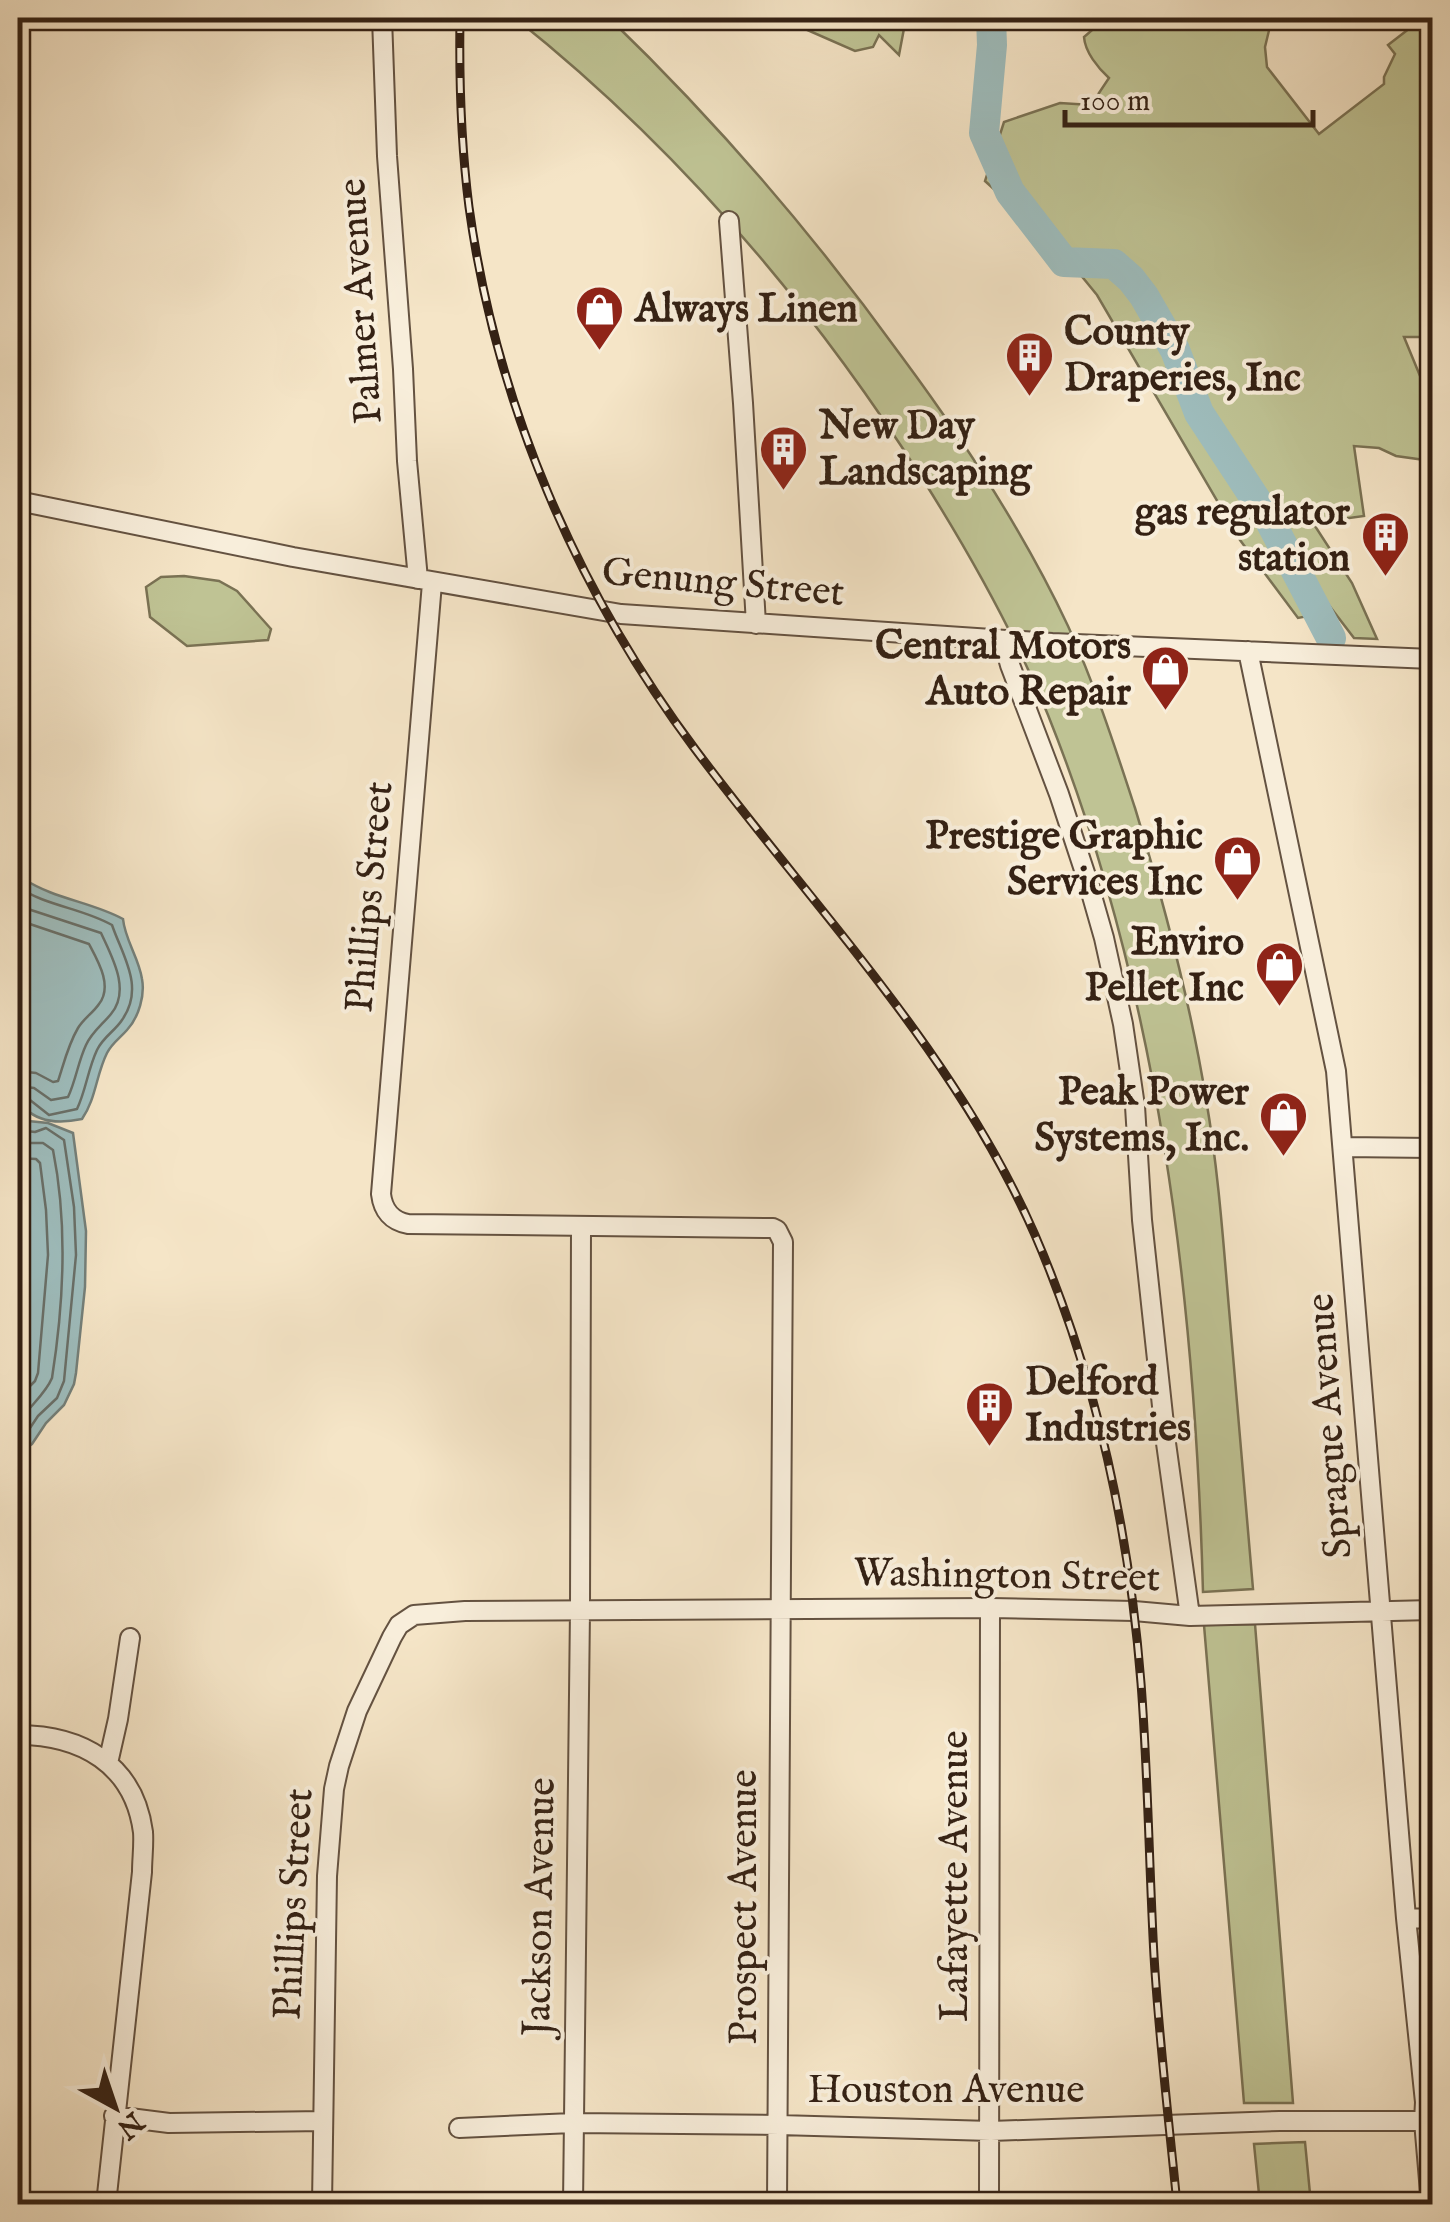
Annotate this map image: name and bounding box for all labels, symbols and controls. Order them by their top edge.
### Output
scale bar [1065,65,1312,127]
text: 100 m [1080,83,1150,121]
street label: Palmer Avenue [328,177,396,425]
shop icon: Always Linen [574,284,626,352]
place label: Always Linen [633,285,858,336]
place label: County Draperies, Inc [1064,308,1301,405]
building icon: County Draperies, Inc [1003,330,1055,398]
place label: New Day Landscaping [818,402,1032,499]
building icon: New Day Landscaping [758,424,810,492]
place label: gas regulator station [1135,488,1350,585]
building icon: gas regulator station [1359,510,1411,578]
street label: Genung Street [600,548,846,620]
place label: Central Motors Auto Repair [875,622,1131,719]
shop icon: Central Motors Auto Repair [1140,644,1192,712]
street label: Phillips Street [336,779,406,1015]
place label: Prestige Graphic Services Inc [925,812,1203,909]
shop icon: Prestige Graphic Services Inc [1212,834,1264,902]
place label: Enviro Pellet Inc [1085,918,1244,1015]
shop icon: Enviro Pellet Inc [1253,940,1305,1008]
place label: Peak Power Systems, Inc. [1035,1068,1249,1165]
shop icon: Peak Power Systems, Inc. [1258,1090,1310,1158]
street label: Sprague Avenue [1296,1292,1366,1560]
place label: Delford Industries [1025,1358,1191,1455]
building icon: Delford Industries [964,1380,1016,1448]
street label: Washington Street [853,1549,1161,1605]
street label: Lafayette Avenue [931,1730,982,2022]
street label: Prospect Avenue [720,1769,771,2045]
street label: Jackson Avenue [513,1777,569,2041]
street label: Phillips Street [263,1787,327,2021]
north arrow [65,2057,165,2157]
street label: Houston Avenue [807,2066,1085,2117]
text: N [109,2102,151,2145]

